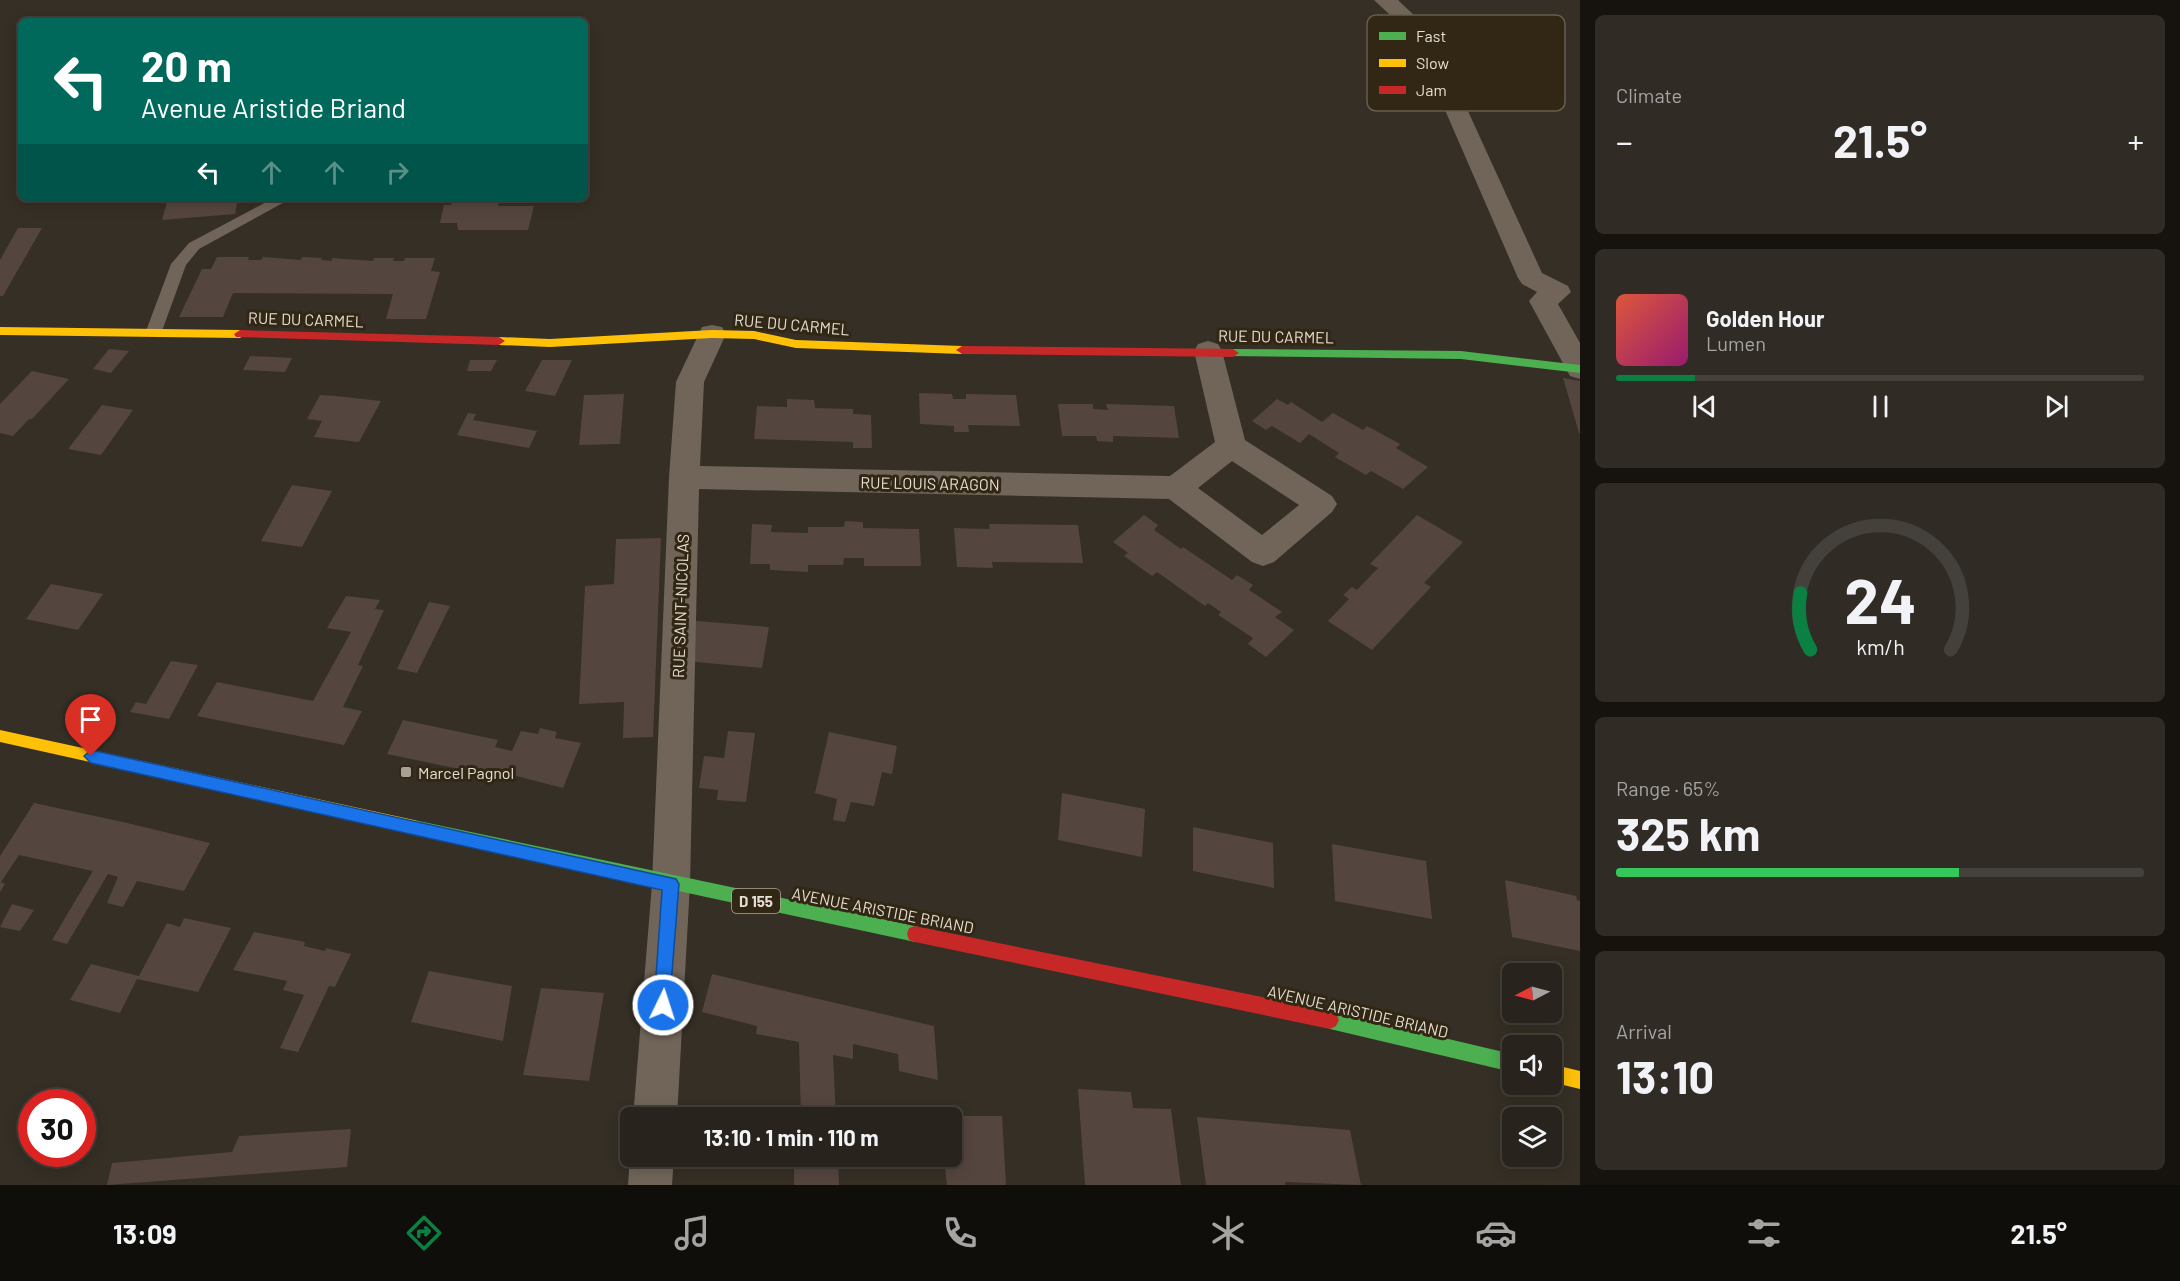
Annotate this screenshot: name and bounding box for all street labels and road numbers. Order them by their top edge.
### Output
street label: RUE DU CARMEL [248,307,364,331]
street label: RUE DU CARMEL [733,309,851,339]
street label: RUE DU CARMEL [1218,325,1334,347]
street label: RUE LOUIS ARAGON [860,472,1000,494]
street label: RUE SAINT-NICOLAS [668,534,692,678]
street label: AVENUE ARISTIDE BRIAND [791,883,975,937]
road number: D 155 [732,889,780,913]
street label: AVENUE ARISTIDE BRIAND [1266,981,1450,1041]

